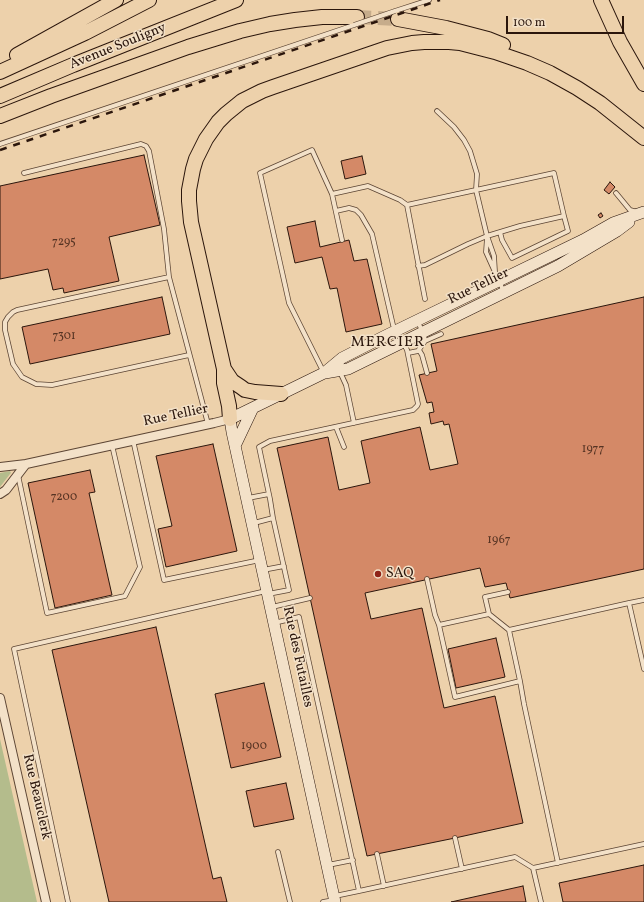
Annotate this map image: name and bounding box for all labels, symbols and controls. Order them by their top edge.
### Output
scale bar [508,8,626,34]
text: 100 m [513,15,545,31]
street label: Avenue Souligny [67,20,169,74]
house number: 7295 [52,236,76,250]
street label: Rue Tellier [446,265,512,309]
house number: 7301 [52,330,76,344]
district label: MERCIER [351,334,425,352]
street label: Rue Tellier [142,401,210,431]
house number: 1977 [582,443,604,457]
house number: 7200 [51,491,77,505]
house number: 1967 [487,534,511,548]
place label: SAQ [386,566,414,582]
marker: SAQ [373,569,383,579]
street label: Rue des Futailles [278,605,316,709]
house number: 1900 [241,740,267,754]
street label: Rue Beauclerk [18,753,54,841]

